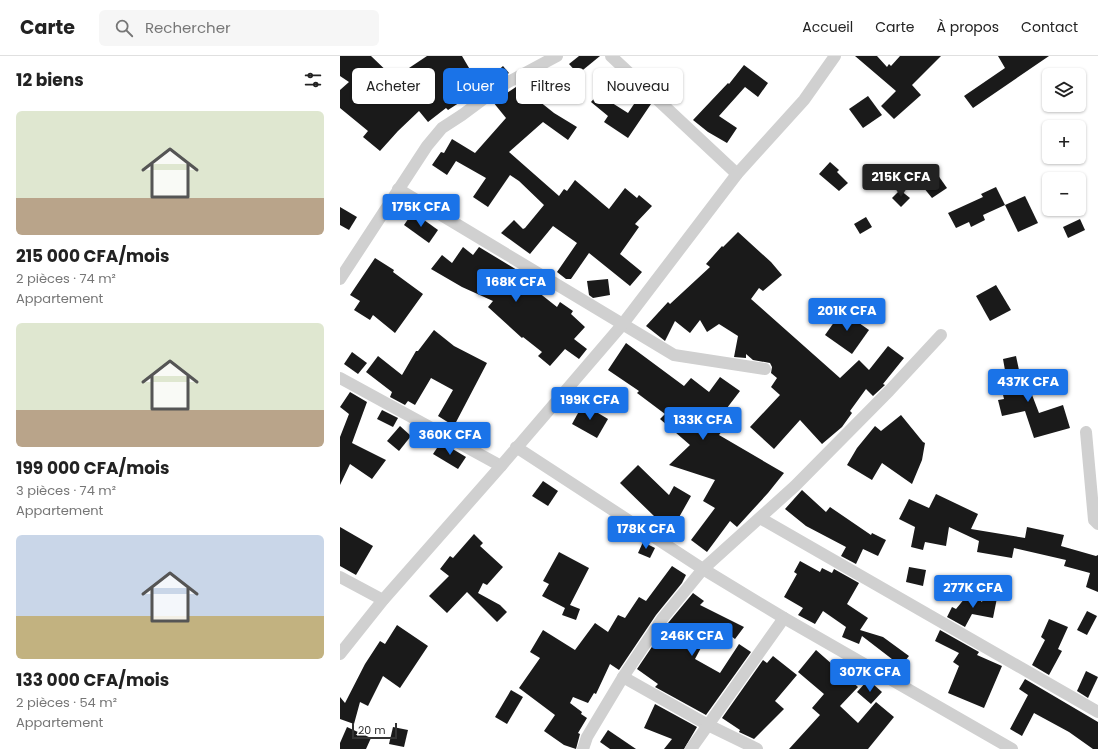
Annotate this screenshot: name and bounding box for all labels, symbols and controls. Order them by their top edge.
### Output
search box [99,10,379,46]
text: Carte [20,14,75,41]
icon: search [113,17,135,39]
text: Rechercher [145,17,231,38]
text: Accueil [802,17,853,37]
text: Carte [875,17,915,37]
text: À propos [937,17,999,37]
text: Contact [1021,17,1078,37]
text: 12 biens [16,68,84,92]
chip: Acheter [352,68,435,104]
chip: Louer [443,68,508,104]
chip: Filtres [516,68,585,104]
chip: Nouveau [593,68,683,104]
map controls [1042,68,1086,216]
button: layers [1042,68,1086,112]
icon: filters [302,69,324,91]
button: + [1042,120,1086,164]
icon: home [134,137,206,209]
pin: 215K CFA [860,164,942,198]
text: 215K CFA [871,167,931,186]
button: − [1042,172,1086,216]
pin: 175K CFA [380,194,462,228]
text: 175K CFA [392,197,450,216]
text: 215 000 CFA/mois [16,244,169,268]
text: 2 pièces · 74 m² [16,269,116,288]
pin: 168K CFA [475,269,557,303]
text: 168K CFA [486,272,546,291]
text: Appartement [16,289,103,308]
pin: 201K CFA [806,298,888,332]
text: 201K CFA [817,301,877,320]
icon: home [134,349,206,421]
pin: 437K CFA [987,369,1069,403]
text: 437K CFA [997,372,1059,391]
pin: 199K CFA [549,387,631,421]
text: 199K CFA [560,390,620,409]
pin: 133K CFA [662,407,744,441]
text: 133K CFA [673,410,733,429]
pin: 360K CFA [409,422,491,456]
text: 360K CFA [418,425,482,444]
text: 199 000 CFA/mois [16,456,170,480]
text: 3 pièces · 74 m² [16,481,116,500]
text: Appartement [16,501,103,520]
pin: 178K CFA [605,516,687,550]
text: 178K CFA [617,519,675,538]
icon: home [134,561,206,633]
pin: 277K CFA [932,575,1014,609]
text: 277K CFA [943,578,1003,597]
pin: 246K CFA [651,623,733,657]
text: 246K CFA [661,626,723,645]
pin: 307K CFA [829,659,911,693]
text: 307K CFA [839,662,901,681]
text: 133 000 CFA/mois [16,668,169,692]
text: 2 pièces · 54 m² [16,693,117,712]
text: Appartement [16,713,103,732]
scale bar [352,721,397,740]
text: 20 m [358,722,386,738]

